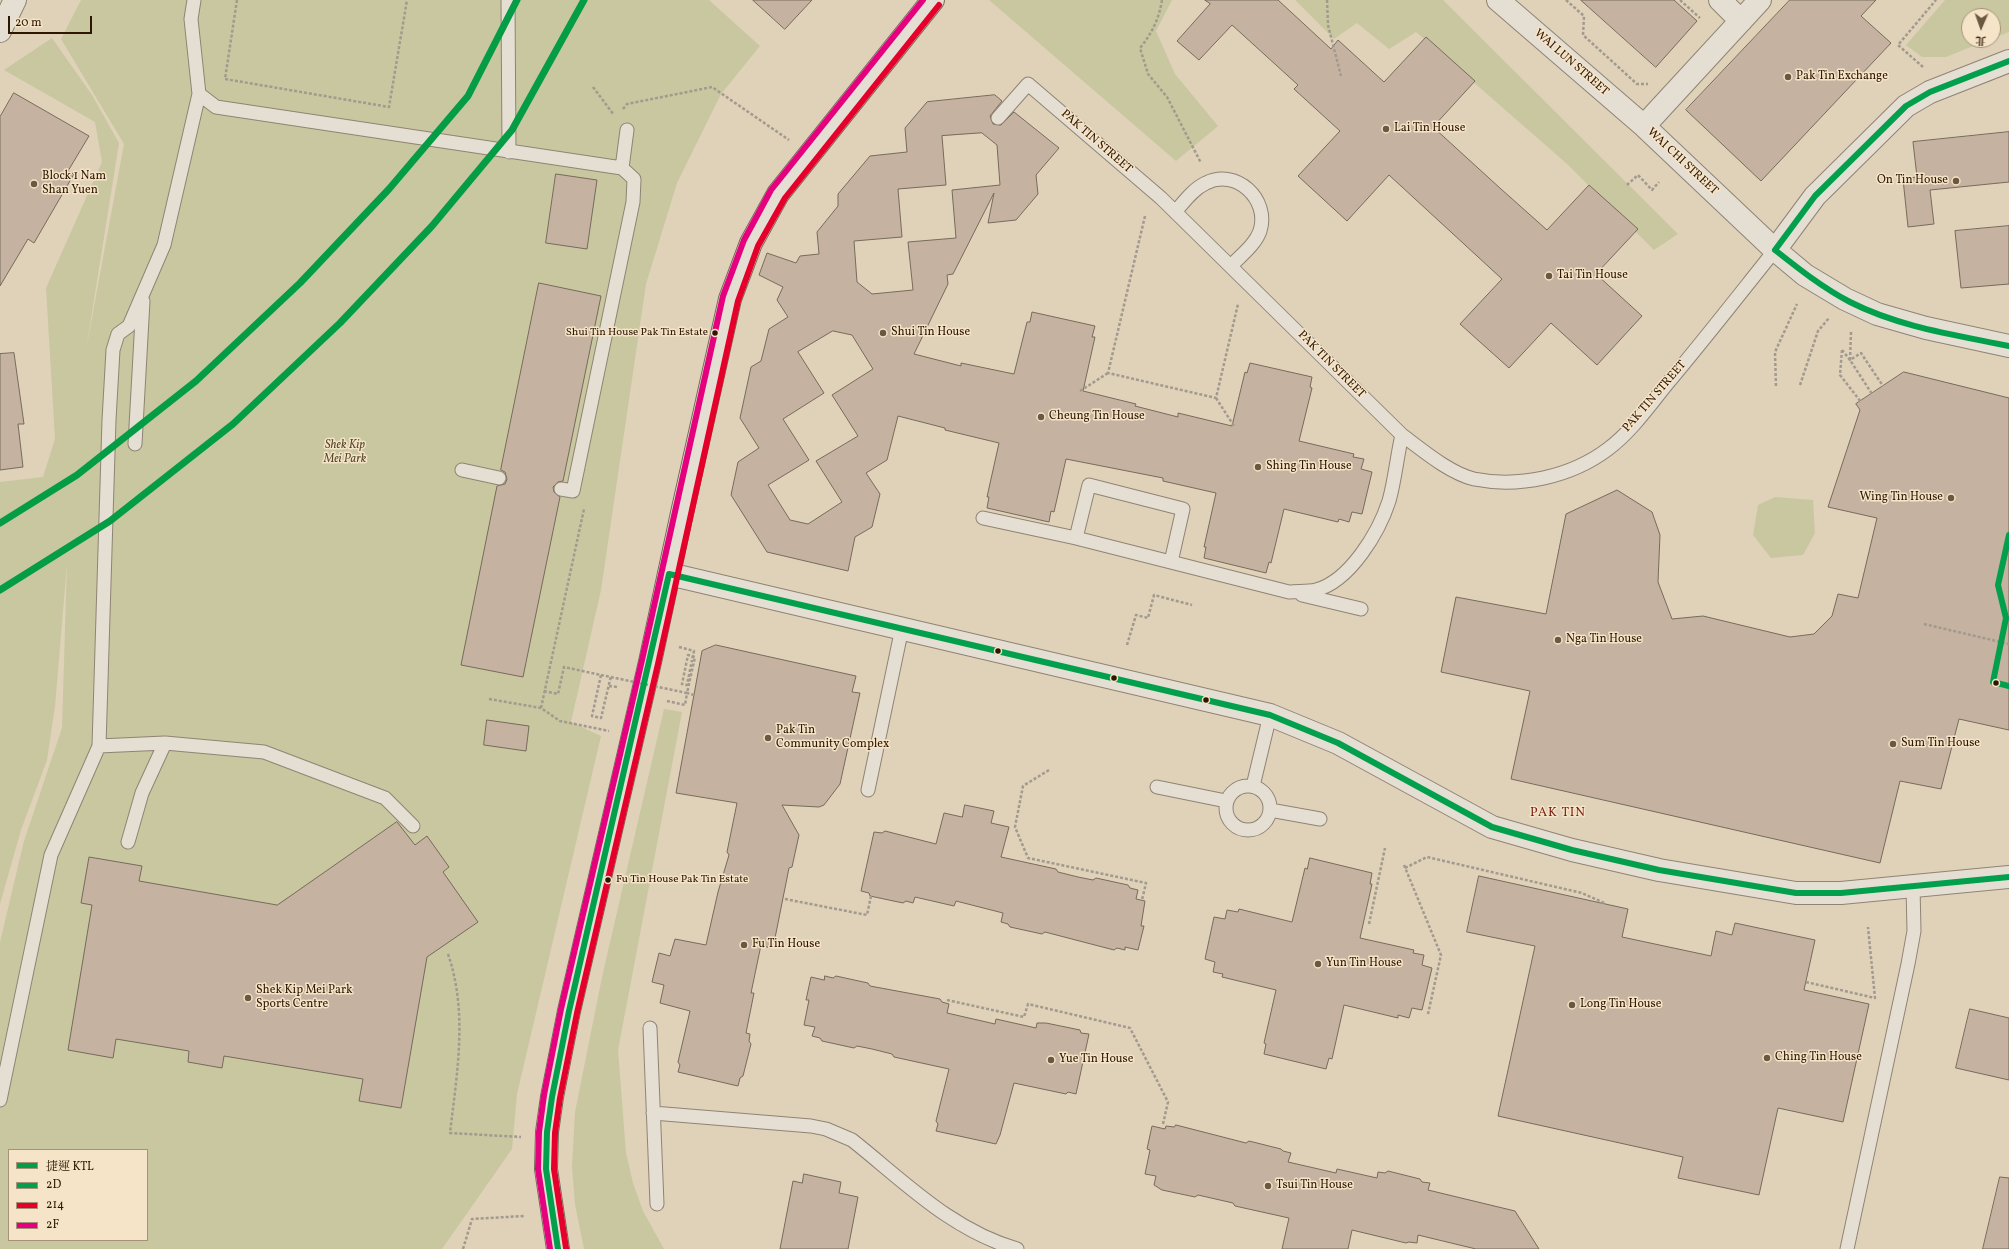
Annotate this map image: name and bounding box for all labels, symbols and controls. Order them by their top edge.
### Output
scale bar [10,8,94,34]
north arrow [1961,8,2001,48]
text: 20 m [15,15,42,31]
street label: WAI LUN STREET [1531,27,1611,99]
text: 北 [1975,32,1986,47]
place label: Pak Tin Exchange [1796,70,1888,84]
marker: Pak Tin Exchange [1783,72,1793,82]
street label: PAK TIN STREET [1057,107,1135,177]
place label: Lai Tin House [1394,122,1465,136]
marker: Lai Tin House [1381,124,1391,134]
street label: WAI CHI STREET [1644,125,1720,199]
place label: Block 1 Nam Shan Yuen [42,170,106,198]
place label: On Tin House [1877,174,1948,188]
marker: On Tin House [1951,176,1961,186]
marker: Block 1 Nam Shan Yuen [29,179,39,189]
place label: Tai Tin House [1557,269,1628,283]
marker: Tai Tin House [1544,271,1554,281]
place label: Shui Tin House Pak Tin Estate [566,326,708,340]
place label: Shui Tin House [891,326,970,340]
marker: Shui Tin House Pak Tin Estate [710,328,720,338]
marker: Shui Tin House [878,328,888,338]
street label: PAK TIN STREET [1294,328,1368,402]
street label: PAK TIN STREET [1620,358,1690,436]
place label: Cheung Tin House [1049,410,1145,424]
marker: Cheung Tin House [1036,412,1046,422]
park label: Shek Kip Mei Park [324,439,366,467]
place label: Shing Tin House [1266,460,1352,474]
marker: Shing Tin House [1253,462,1263,472]
place label: Wing Tin House [1859,491,1943,505]
marker: Wing Tin House [1946,493,1956,503]
place label: Nga Tin House [1566,633,1642,647]
marker: Nga Tin House [1553,635,1563,645]
unlabelled marker [993,646,1003,656]
unlabelled marker [1109,673,1119,683]
unlabelled marker [1991,678,2001,688]
unlabelled marker [1201,695,1211,705]
place label: Pak Tin Community Complex [776,724,889,752]
marker: Pak Tin Community Complex [763,733,773,743]
place label: Sum Tin House [1901,737,1980,751]
marker: Sum Tin House [1888,739,1898,749]
district label: PAK TIN [1530,806,1586,822]
place label: Fu Tin House Pak Tin Estate [616,873,748,887]
marker: Fu Tin House Pak Tin Estate [603,875,613,885]
place label: Fu Tin House [752,938,820,952]
marker: Fu Tin House [739,940,749,950]
place label: Yun Tin House [1326,957,1402,971]
marker: Yun Tin House [1313,959,1323,969]
place label: Shek Kip Mei Park Sports Centre [256,984,353,1012]
marker: Shek Kip Mei Park Sports Centre [243,993,253,1003]
place label: Long Tin House [1580,998,1661,1012]
marker: Long Tin House [1567,1000,1577,1010]
place label: Ching Tin House [1775,1051,1862,1065]
place label: Yue Tin House [1059,1053,1133,1067]
marker: Ching Tin House [1762,1053,1772,1063]
marker: Yue Tin House [1046,1055,1056,1065]
legend [8,1149,148,1241]
text: 捷運 KTL [46,1159,94,1175]
text: 2D [46,1177,61,1193]
place label: Tsui Tin House [1276,1179,1353,1193]
marker: Tsui Tin House [1263,1181,1273,1191]
text: 214 [46,1197,64,1213]
text: 2F [46,1217,59,1233]

